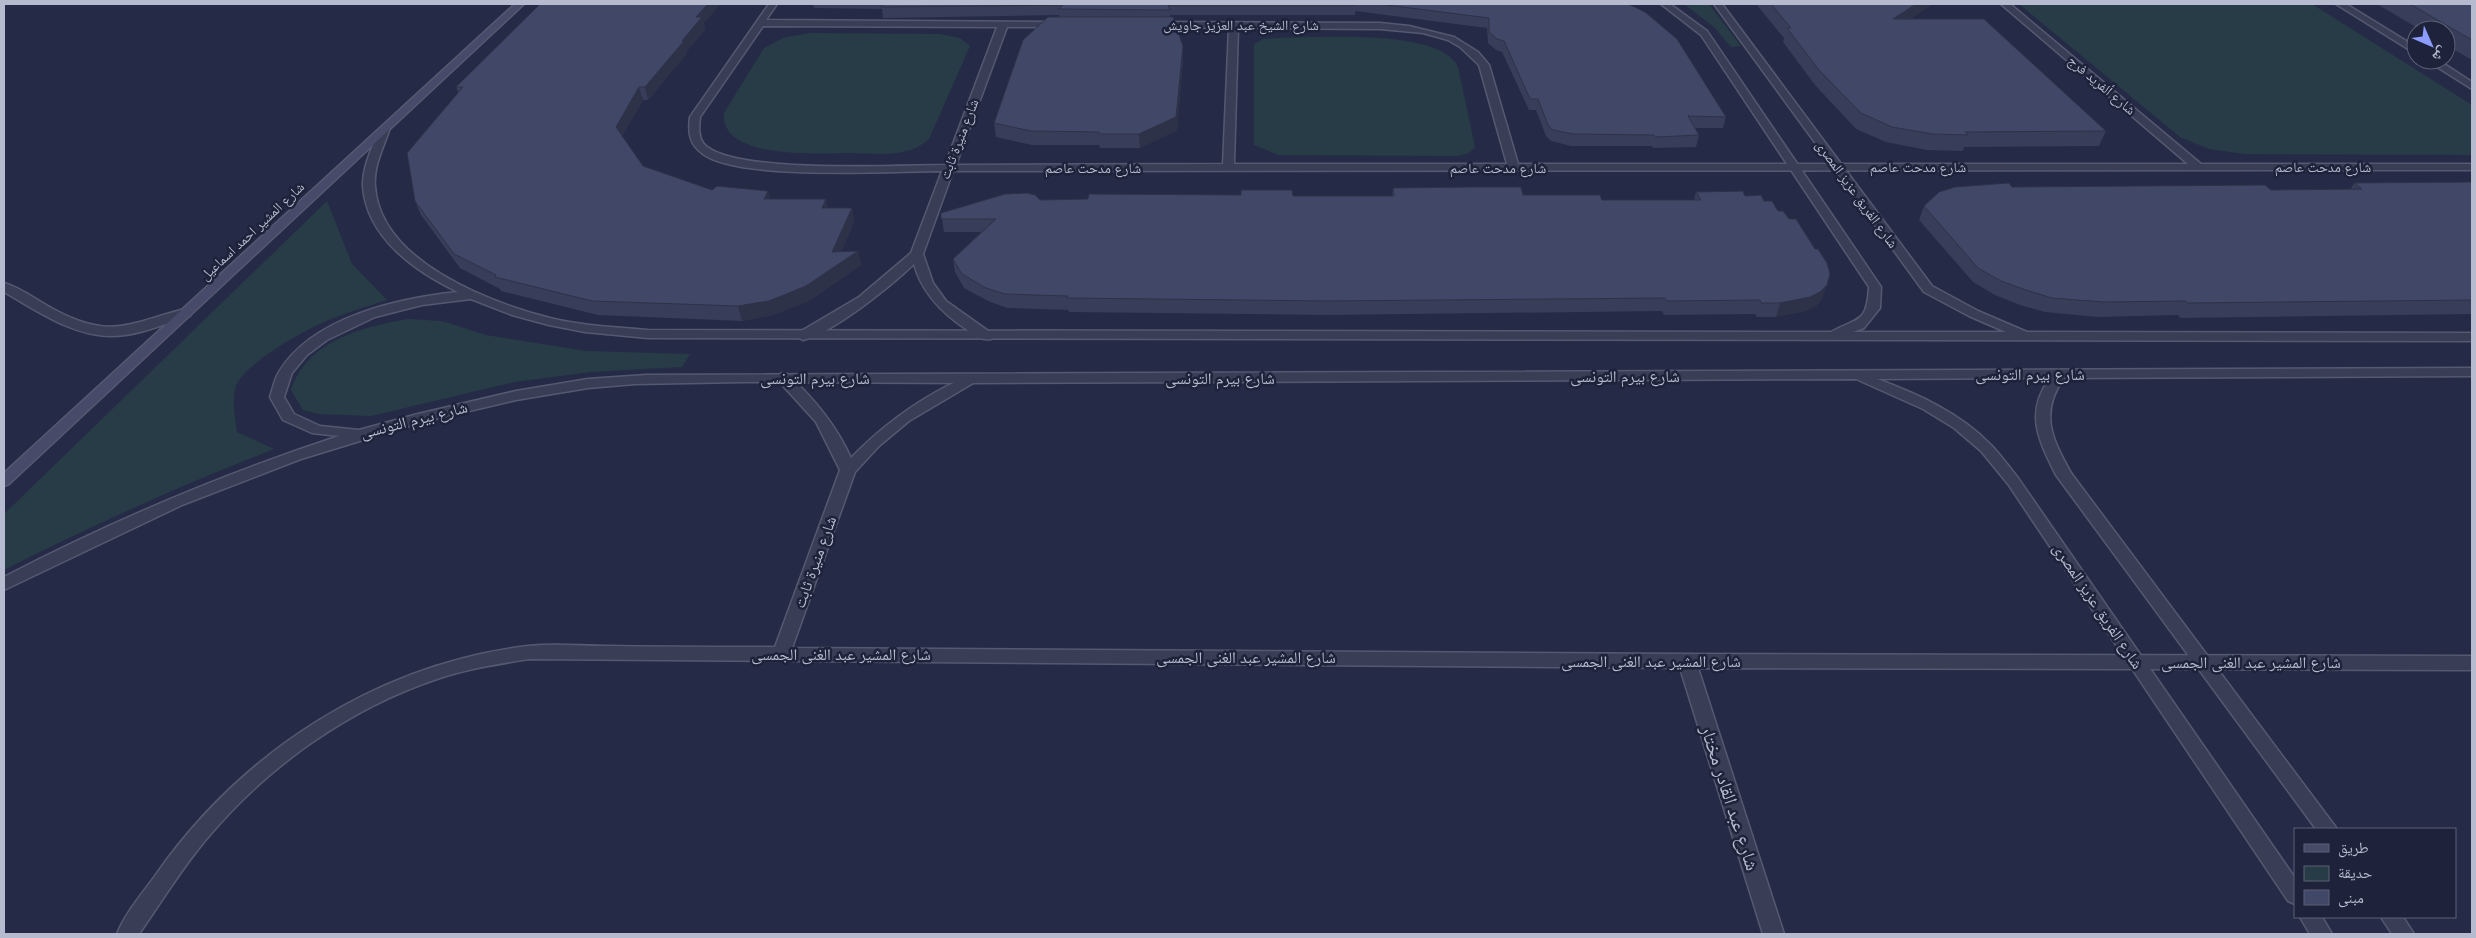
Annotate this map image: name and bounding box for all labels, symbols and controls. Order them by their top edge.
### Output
street label: شارع الشيخ عبد العزيز جاويش [1163,16,1319,35]
north arrow [2406,20,2456,70]
text: ش [2428,43,2452,66]
street label: شارع ألفريد فرج [2064,51,2140,119]
street label: شارع منيرة ثابت [935,96,983,182]
street label: شارع الفريق عزيز المصرى [1811,136,1902,252]
street label: شارع مدحت عاصم [1870,158,1966,177]
street label: شارع مدحت عاصم [2275,158,2371,177]
street label: شارع مدحت عاصم [1045,159,1141,178]
street label: شارع مدحت عاصم [1450,159,1546,178]
street label: شارع المشير احمد اسماعيل [196,178,309,285]
street label: شارع بيرم التونسى [1975,365,2085,385]
street label: شارع بيرم التونسى [1570,367,1680,387]
street label: شارع بيرم التونسى [760,369,870,389]
street label: شارع بيرم التونسى [1165,369,1275,389]
street label: شارع بيرم التونسى [358,398,470,443]
street label: شارع منيرة ثابت [790,513,841,611]
street label: شارع الفريق عزيز المصرى [2048,539,2147,673]
street label: شارع المشير عبد الغنى الجمسى [751,645,931,665]
street label: شارع المشير عبد الغنى الجمسى [1156,648,1336,668]
street label: شارع المشير عبد الغنى الجمسى [1561,652,1741,672]
street label: شارع المشير عبد الغنى الجمسى [2161,653,2341,673]
street label: شارع عبد القادر مختار [1695,721,1764,874]
legend [2294,828,2456,918]
text: طريق [2338,838,2369,858]
text: حديقة [2338,863,2373,882]
text: مبنى [2338,888,2364,908]

